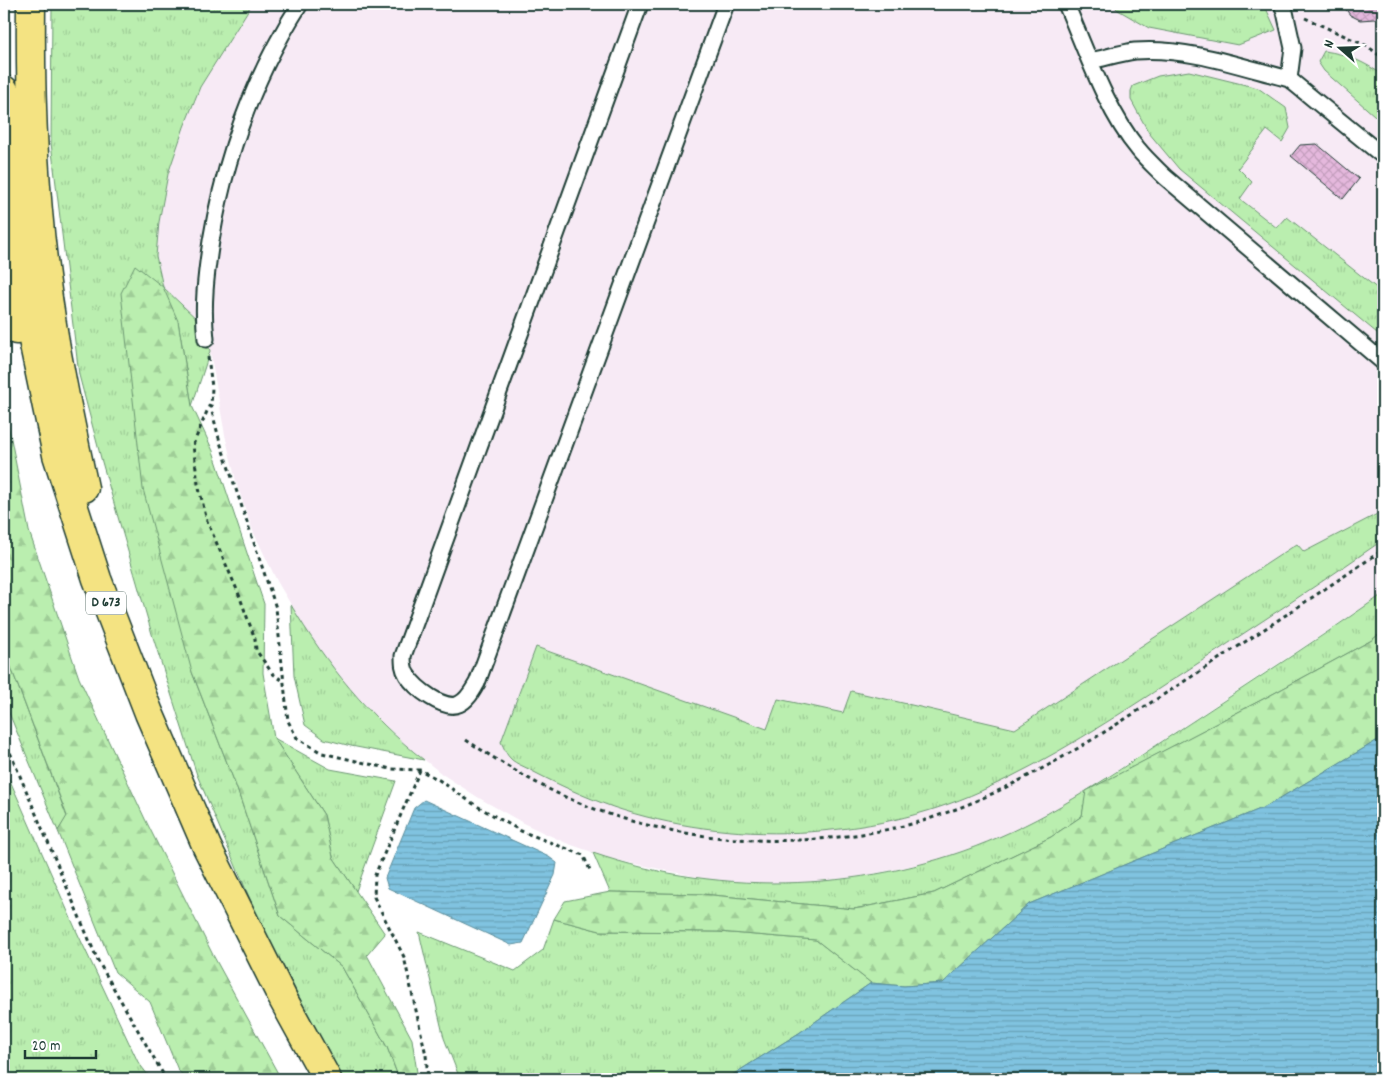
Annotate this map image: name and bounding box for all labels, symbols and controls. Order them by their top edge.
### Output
north arrow [1314,22,1364,72]
text: N [1319,37,1340,51]
road number: D 673 [86,592,126,614]
scale bar [25,1028,96,1060]
text: 20 m [32,1036,60,1058]

